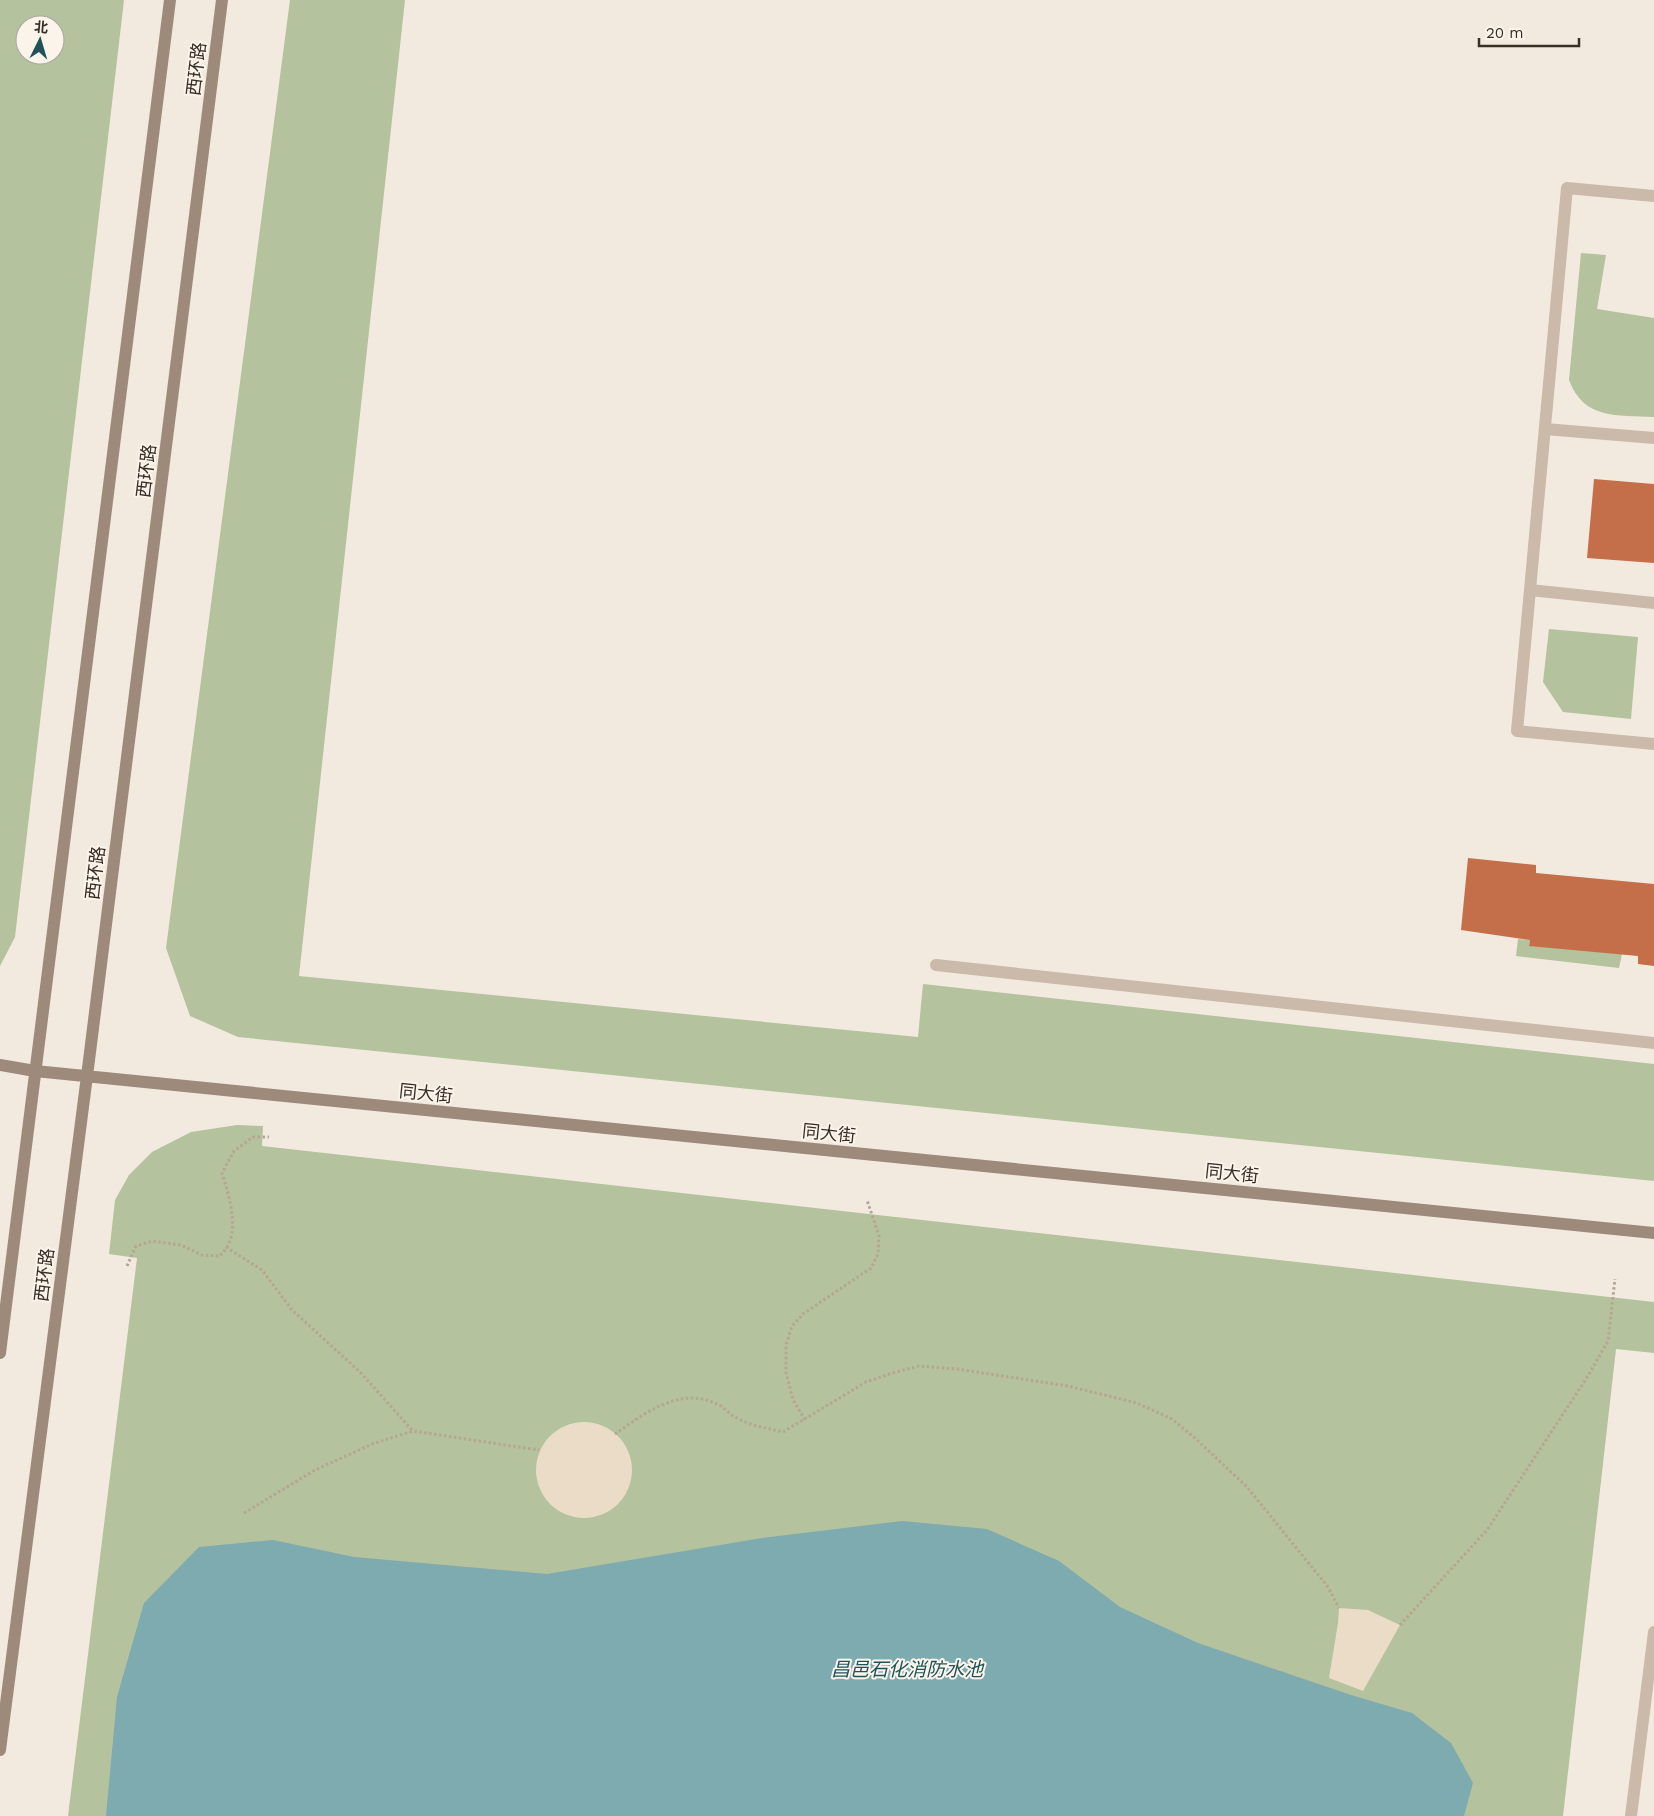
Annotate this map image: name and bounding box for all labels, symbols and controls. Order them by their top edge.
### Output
north arrow [15,15,65,65]
scale bar [1479,15,1579,47]
text: 北 [33,18,49,36]
text: 20 m [1486,24,1524,42]
street label: 西环路 [182,41,210,97]
street label: 西环路 [132,443,160,499]
street label: 西环路 [81,845,109,901]
street label: 同大街 [398,1080,454,1106]
street label: 同大街 [801,1120,857,1146]
street label: 同大街 [1204,1160,1260,1186]
street label: 西环路 [30,1247,58,1303]
water label: 昌邑石化消防水池 [831,1658,985,1681]

